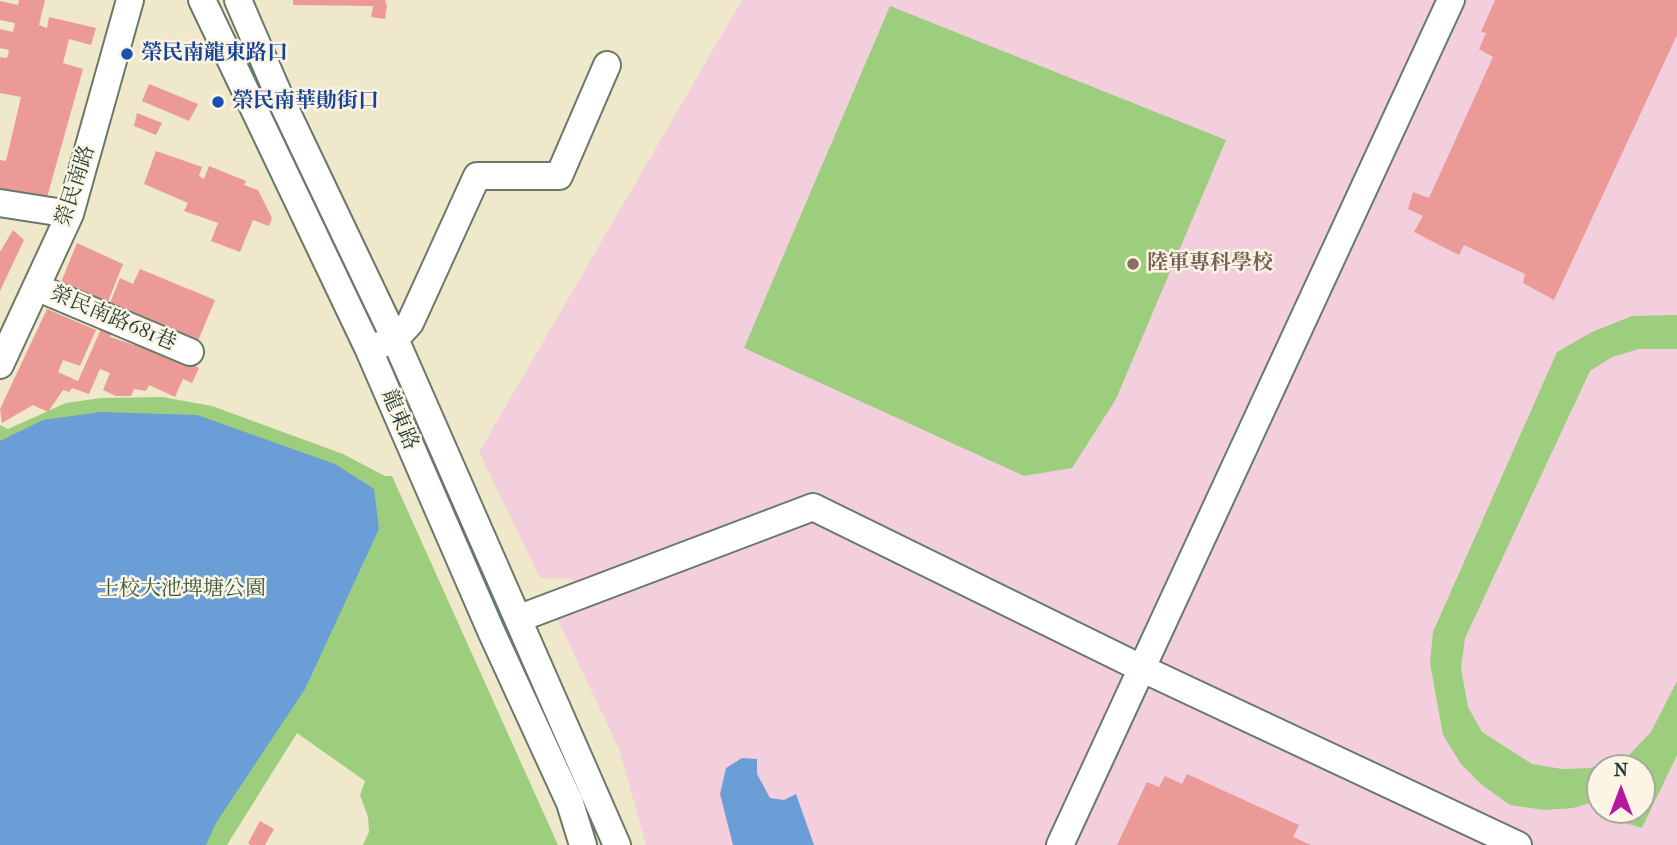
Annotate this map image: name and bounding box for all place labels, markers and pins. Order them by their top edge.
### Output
place label: 榮民南龍東路口 [141,41,288,67]
marker: 榮民南龍東路口 [119,46,135,62]
place label: 榮民南華勛街口 [232,89,379,115]
marker: 榮民南華勛街口 [210,94,226,110]
place label: 陸軍專科學校 [1147,251,1273,277]
marker: 陸軍專科學校 [1125,256,1141,272]

